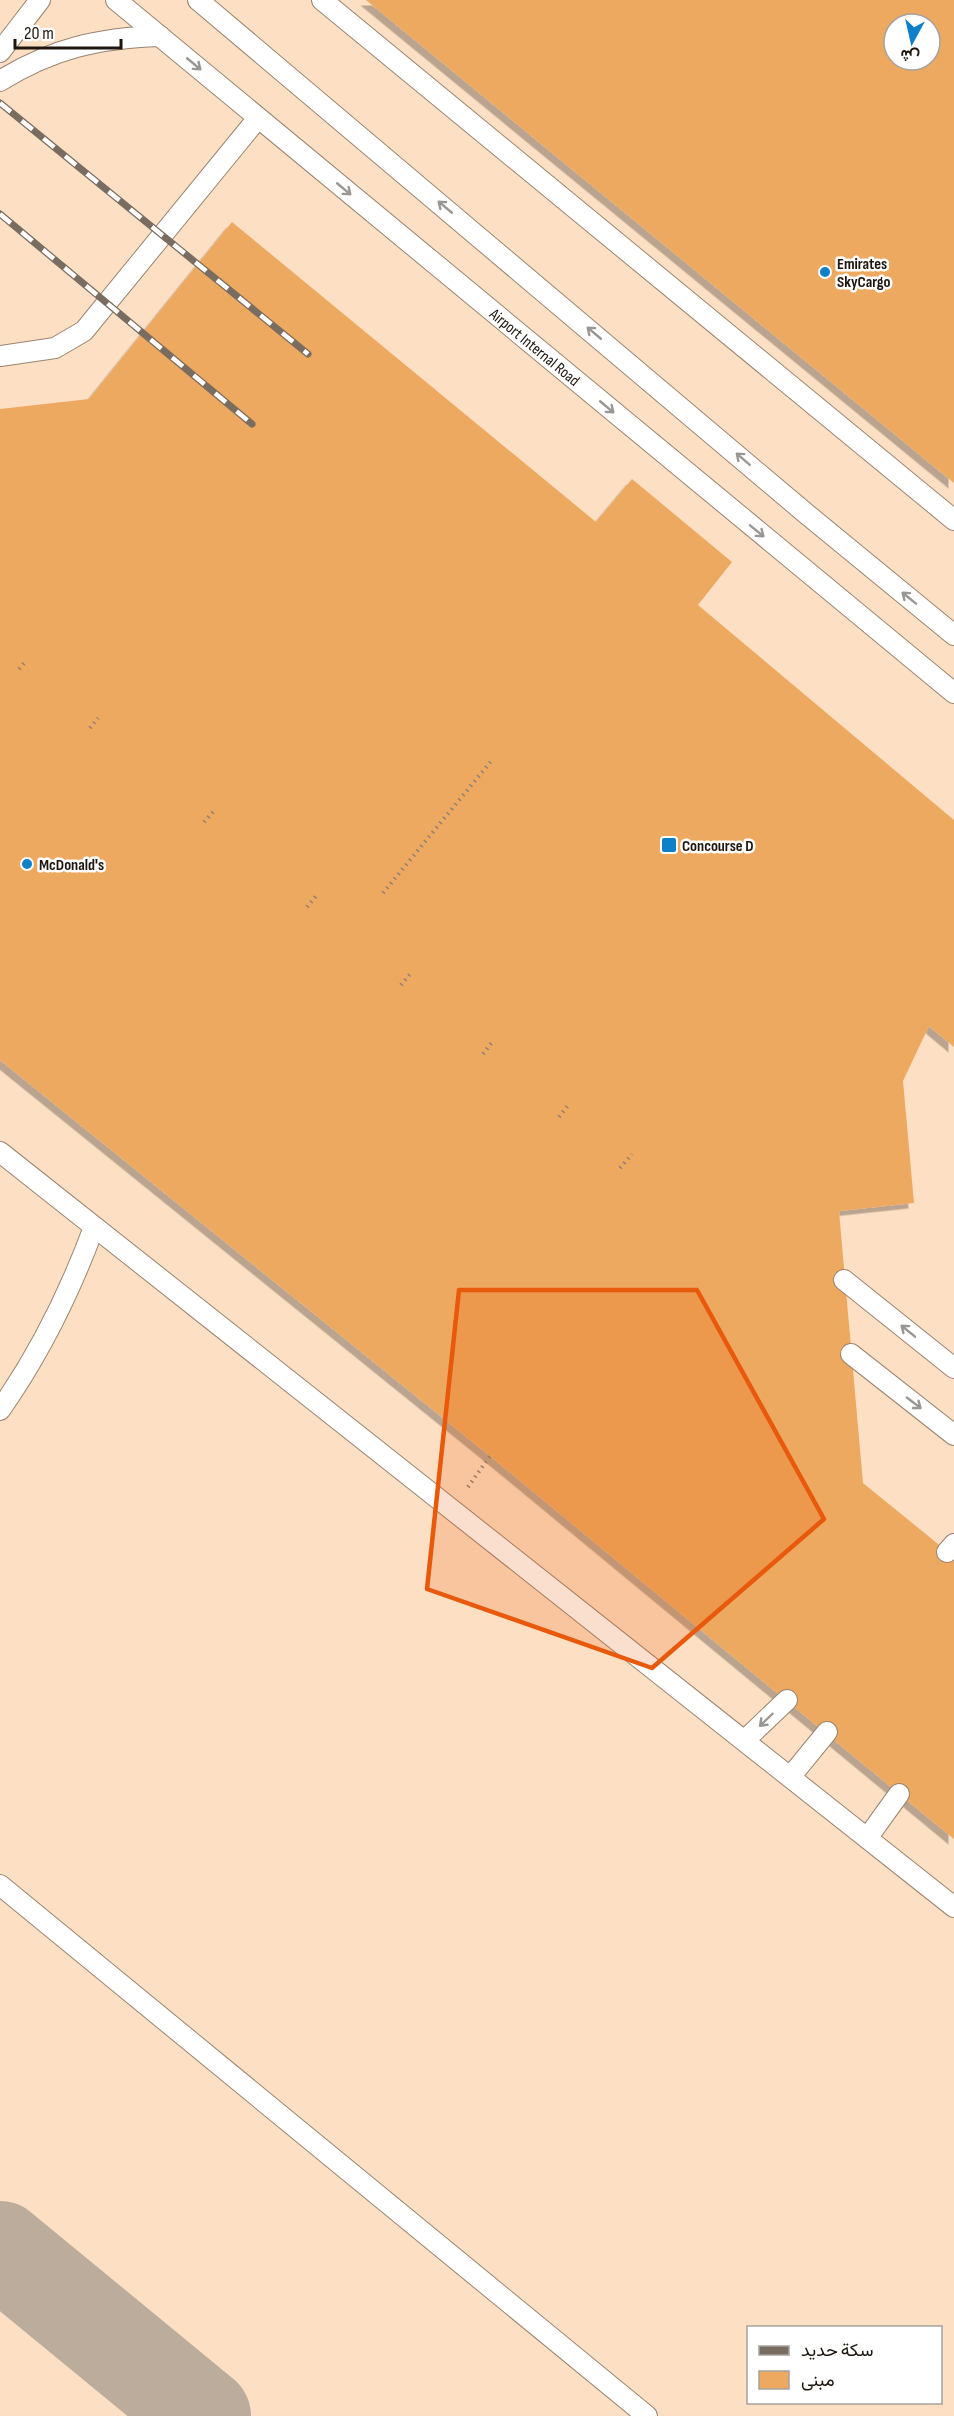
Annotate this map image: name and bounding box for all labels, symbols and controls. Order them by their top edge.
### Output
scale bar [15,12,122,50]
north arrow [882,12,942,72]
text: 20 m [24,23,54,44]
text: ش [899,45,921,66]
one-way arrow [186,57,201,71]
one-way arrow [336,182,352,195]
one-way arrow [437,201,453,214]
place label: Emirates SkyCargo [837,255,890,292]
marker: Emirates SkyCargo [818,265,832,279]
street label: Airport Internal Road [485,304,583,391]
one-way arrow [587,326,602,340]
one-way arrow [599,401,615,414]
one-way arrow [736,452,751,466]
one-way arrow [749,525,765,538]
one-way arrow [901,591,917,604]
marker: Concourse D [660,836,678,854]
place label: Concourse D [682,837,753,856]
place label: McDonald's [39,856,104,875]
marker: McDonald's [20,857,34,871]
one-way arrow [900,1325,916,1338]
one-way arrow [905,1397,921,1410]
one-way arrow [758,1712,773,1727]
legend [747,2326,942,2404]
text: سكة حديد [801,2340,873,2361]
text: مبنى [801,2370,835,2391]

